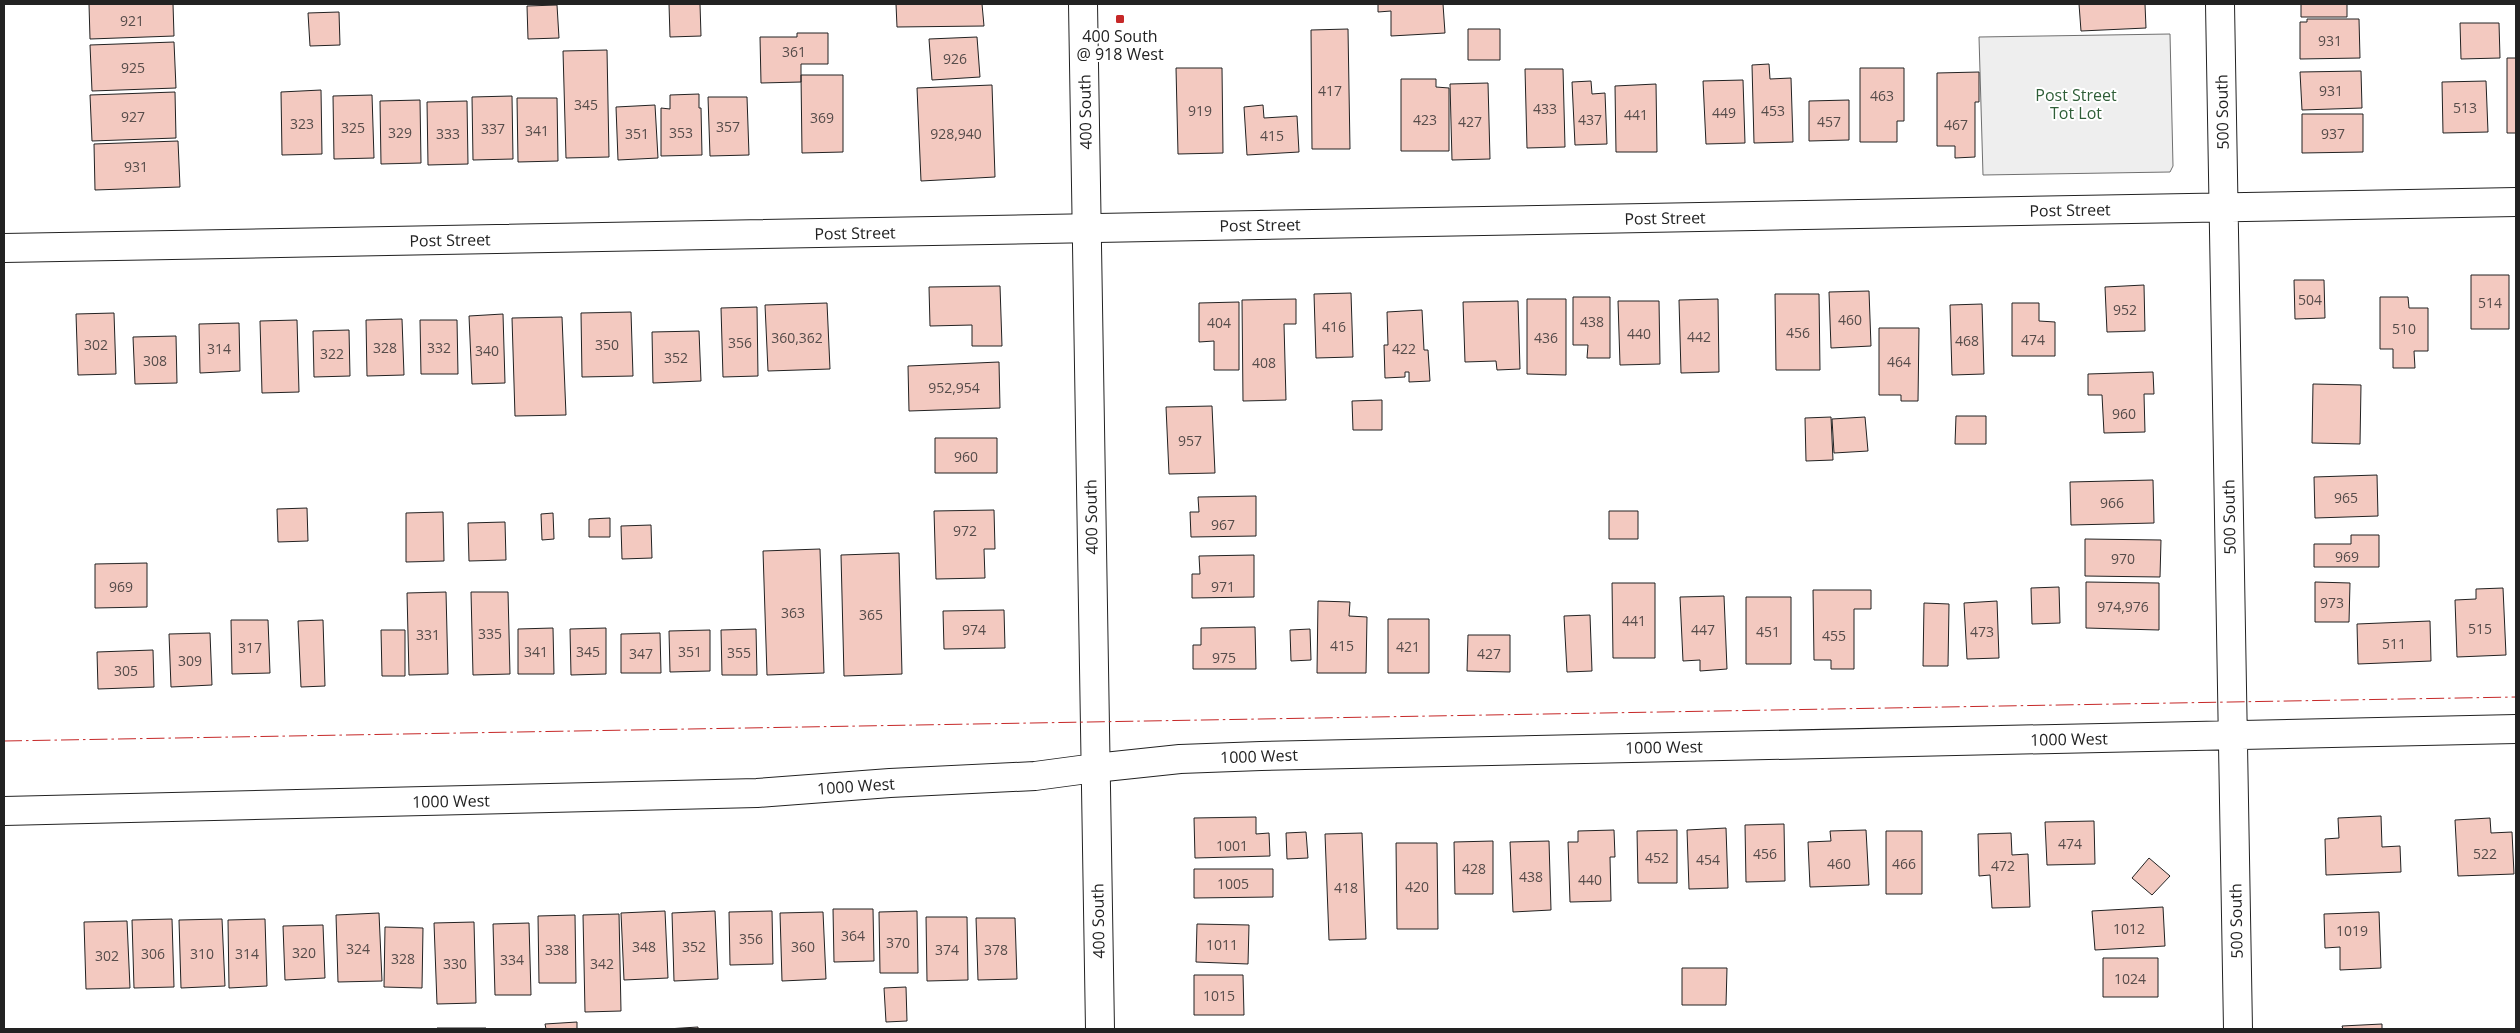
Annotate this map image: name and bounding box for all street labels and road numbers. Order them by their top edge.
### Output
street label: 400 South [1073,74,1097,150]
street label: 500 South [2210,74,2234,150]
street label: Post Street [2029,198,2111,222]
street label: Post Street [1624,206,1706,230]
street label: Post Street [1219,213,1301,237]
street label: Post Street [814,221,896,245]
street label: Post Street [409,228,491,252]
street label: 400 South [1079,479,1103,555]
street label: 500 South [2217,479,2241,555]
street label: 1000 West [2030,727,2108,751]
street label: 1000 West [1625,735,1703,759]
street label: 1000 West [1220,744,1299,768]
street label: 1000 West [816,772,896,800]
street label: 1000 West [412,789,490,813]
street label: 400 South [1086,883,1110,959]
street label: 500 South [2224,883,2248,959]

